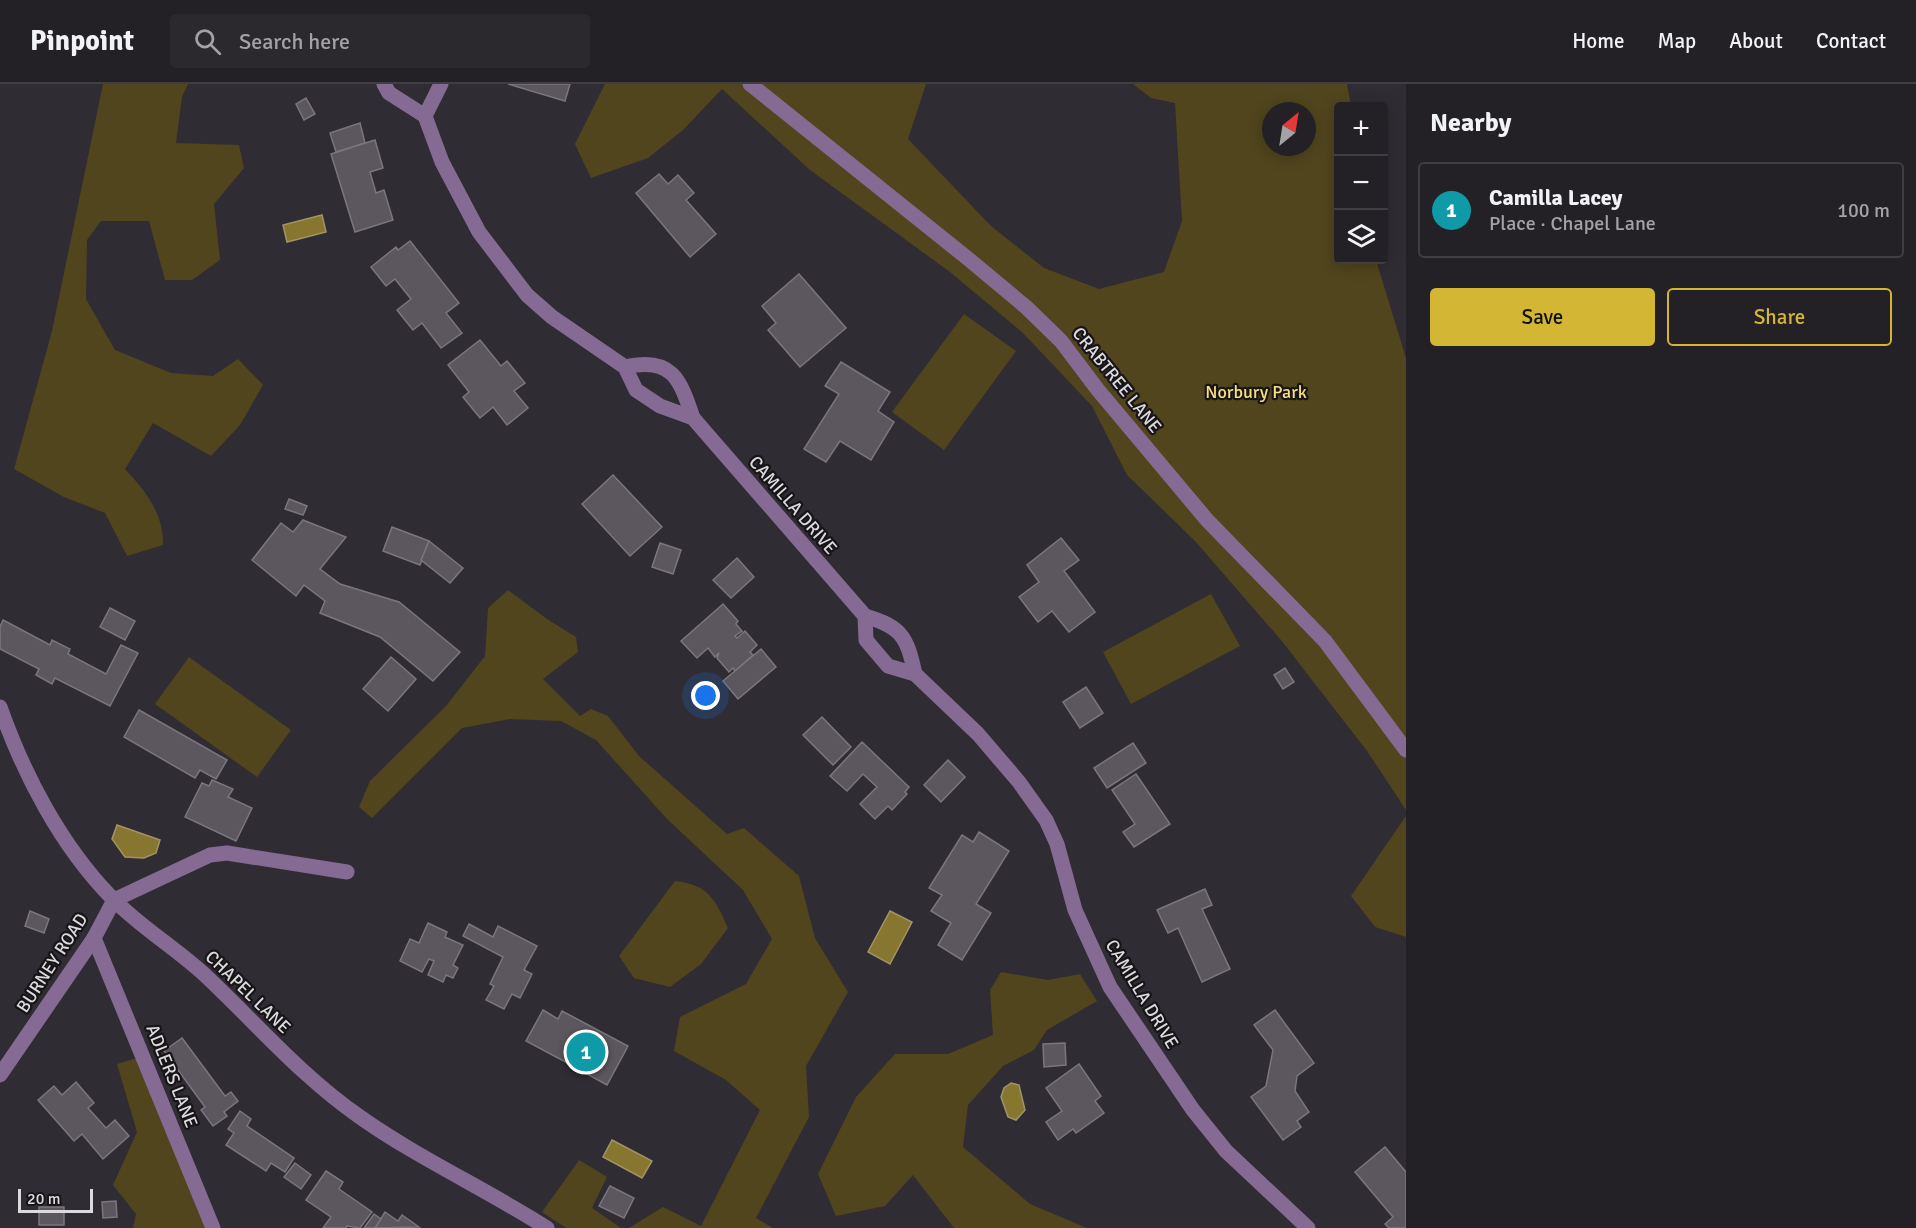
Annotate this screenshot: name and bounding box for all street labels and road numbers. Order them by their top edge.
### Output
street label: CRABTREE LANE [1068,323,1166,437]
street label: CAMILLA DRIVE [744,451,842,559]
street label: BURNEY ROAD [12,909,92,1017]
street label: CAMILLA DRIVE [1101,935,1183,1053]
street label: CHAPEL LANE [201,946,295,1038]
street label: ADLERS LANE [141,1021,203,1131]

